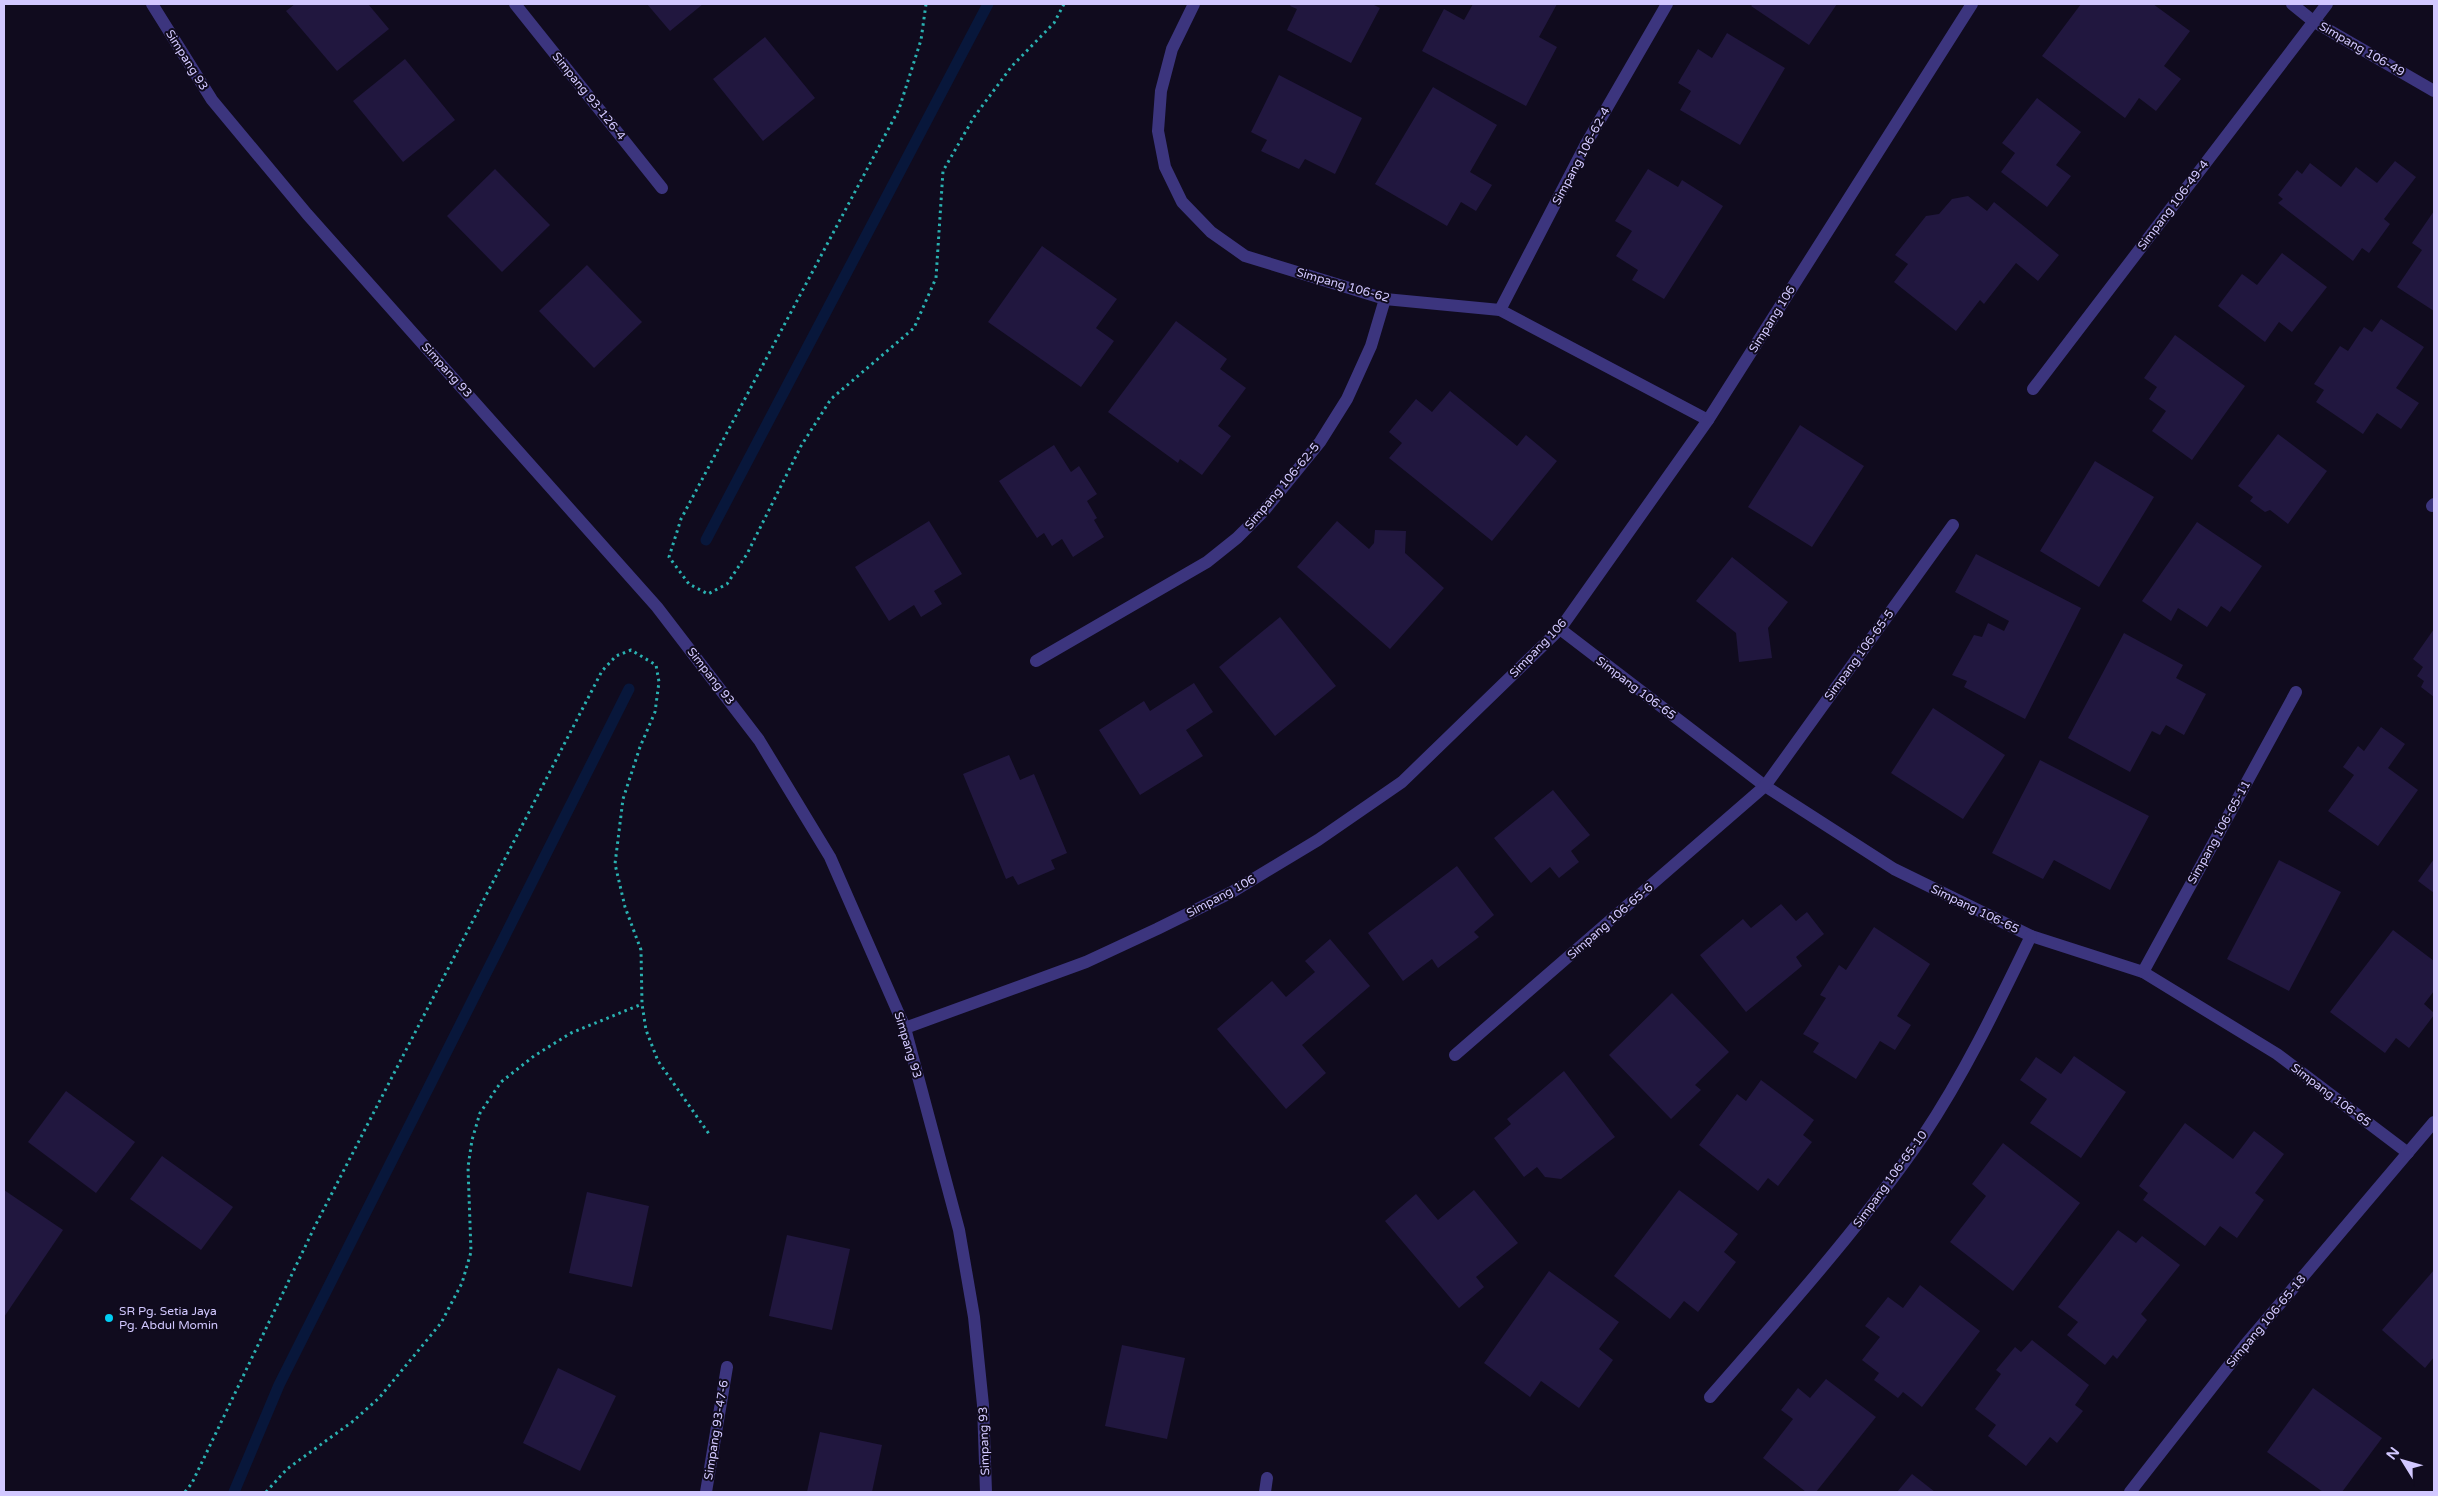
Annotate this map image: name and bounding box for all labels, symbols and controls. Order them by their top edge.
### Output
street label: Simpang 106-49 [2317,19,2407,79]
street label: Simpang 93 [163,27,211,93]
street label: Simpang 93-126-4 [549,49,629,143]
street label: Simpang 106-62-4 [1549,104,1613,207]
street label: Simpang 106-49-4 [2135,157,2212,253]
street label: Simpang 106-62 [1295,265,1391,305]
street label: Simpang 106 [1746,283,1798,355]
street label: Simpang 93 [419,340,475,400]
street label: Simpang 106-62-5 [1242,440,1322,532]
street label: Simpang 106-65-5 [1821,607,1897,703]
street label: Simpang 106 [1506,616,1570,680]
street label: Simpang 93 [684,645,738,707]
street label: Simpang 106-65 [1593,653,1679,723]
street label: Simpang 106-65-11 [2185,778,2253,886]
street label: Simpang 106 [1184,872,1258,920]
street label: Simpang 106-65-6 [1564,880,1656,962]
street label: Simpang 106-65 [1929,882,2021,936]
street label: Simpang 93 [891,1010,925,1080]
street label: Simpang 106-65 [2288,1060,2374,1130]
street label: Simpang 106-65-10 [1850,1128,1930,1230]
street label: Simpang 106-65-18 [2223,1272,2309,1370]
place label: SR Pg. Setia Jaya Pg. Abdul Momin [119,1304,218,1332]
marker: SR Pg. Setia Jaya Pg. Abdul Momin [103,1312,115,1324]
street label: Simpang 93-47-6 [701,1379,731,1481]
street label: Simpang 93 [976,1406,992,1476]
north arrow [2378,1436,2428,1486]
text: N [2383,1444,2403,1463]

